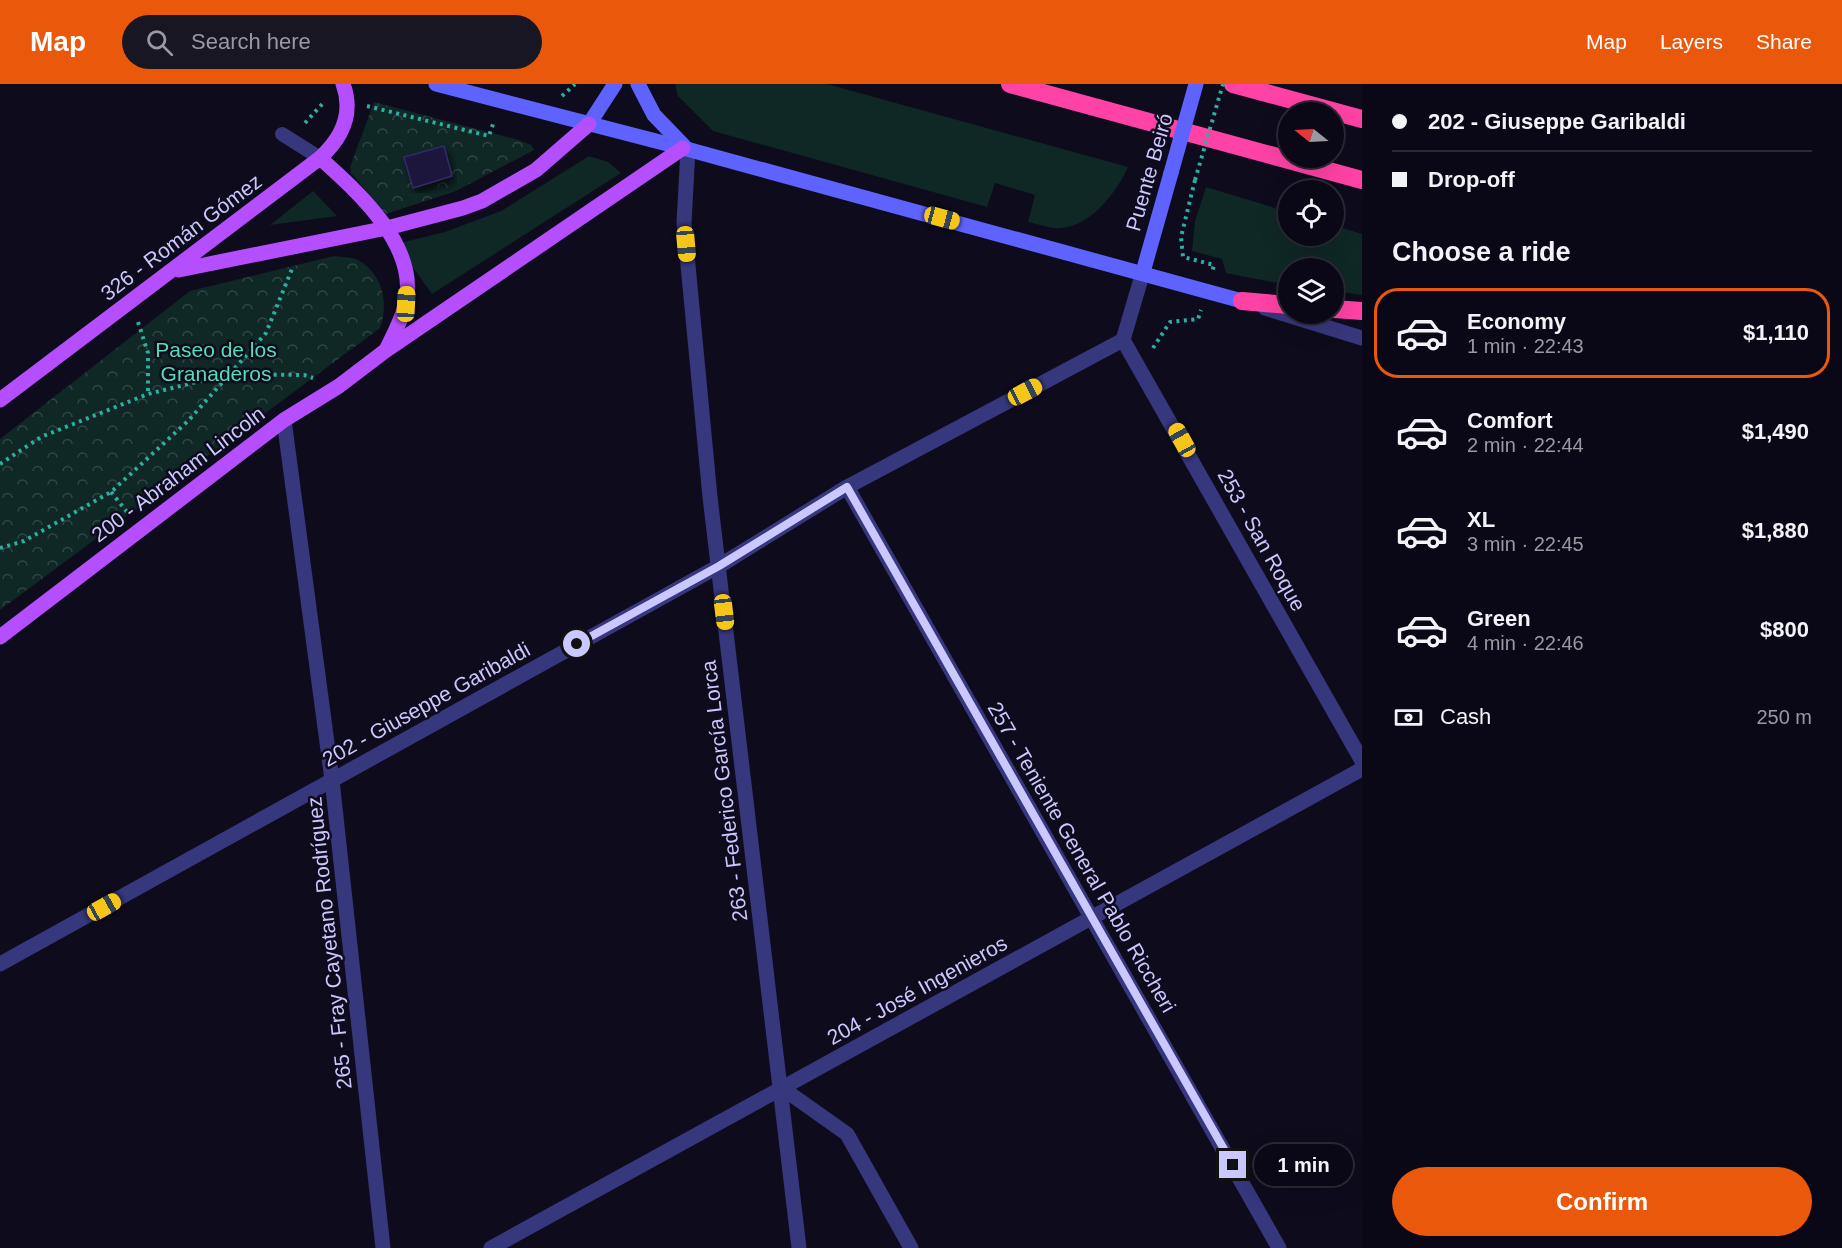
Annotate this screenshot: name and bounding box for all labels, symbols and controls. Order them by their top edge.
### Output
search box [122,15,542,69]
text: Map [30,26,86,57]
icon: search [143,26,176,59]
text: Search here [191,29,311,54]
text: Map [1586,30,1627,53]
text: Layers [1660,30,1723,53]
text: Share [1756,30,1812,53]
north arrow [1278,102,1344,168]
map controls [1278,102,1344,324]
text: 202 - Giuseppe Garibaldi [1428,109,1686,134]
street label: Puente Beiró [1121,110,1177,234]
text: Drop-off [1428,167,1515,192]
street label: 326 - Román Gómez [96,169,266,305]
button: locate [1278,180,1344,246]
car [922,205,962,231]
car [675,225,697,263]
text: Choose a ride [1392,237,1571,267]
button: layers [1278,258,1344,324]
car [396,286,416,322]
icon: car [1395,306,1449,360]
text: Economy [1467,309,1566,334]
text: $1,110 [1743,320,1809,345]
text: 1 min · 22:43 [1467,335,1584,357]
park label: Paseo de los Granaderos [155,338,277,385]
car [1005,376,1045,408]
street label: 200 - Abraham Lincoln [87,402,269,546]
icon: car [1395,405,1449,459]
text: Comfort [1467,408,1553,433]
text: $1,490 [1742,419,1809,444]
car [1165,420,1199,460]
text: 2 min · 22:44 [1467,434,1584,456]
street label: 253 - San Roque [1213,465,1311,615]
icon: car [1395,504,1449,558]
text: XL [1467,507,1495,532]
text: $1,880 [1742,518,1809,543]
text: 3 min · 22:45 [1467,533,1584,555]
car [713,593,735,631]
icon: car [1395,603,1449,657]
text: Green [1467,606,1531,631]
text: $800 [1760,617,1809,642]
route start [563,630,590,657]
text: 4 min · 22:46 [1467,632,1584,654]
street label: 202 - Giuseppe Garibaldi [318,637,534,771]
street label: 263 - Federico García Lorca [697,659,751,923]
street label: 257 - Teniente General Pablo Riccheri [983,698,1181,1016]
icon: cash [1392,701,1425,734]
text: Cash [1440,704,1491,729]
text: 250 m [1756,706,1812,728]
street label: 265 - Fray Cayetano Rodríguez [302,796,356,1090]
car [84,890,124,924]
street label: 204 - José Ingenieros [823,931,1011,1049]
callout: 1 min [1254,1144,1353,1186]
route end [1219,1151,1246,1178]
text: 1 min [1277,1154,1330,1176]
button: Confirm [1392,1167,1812,1236]

